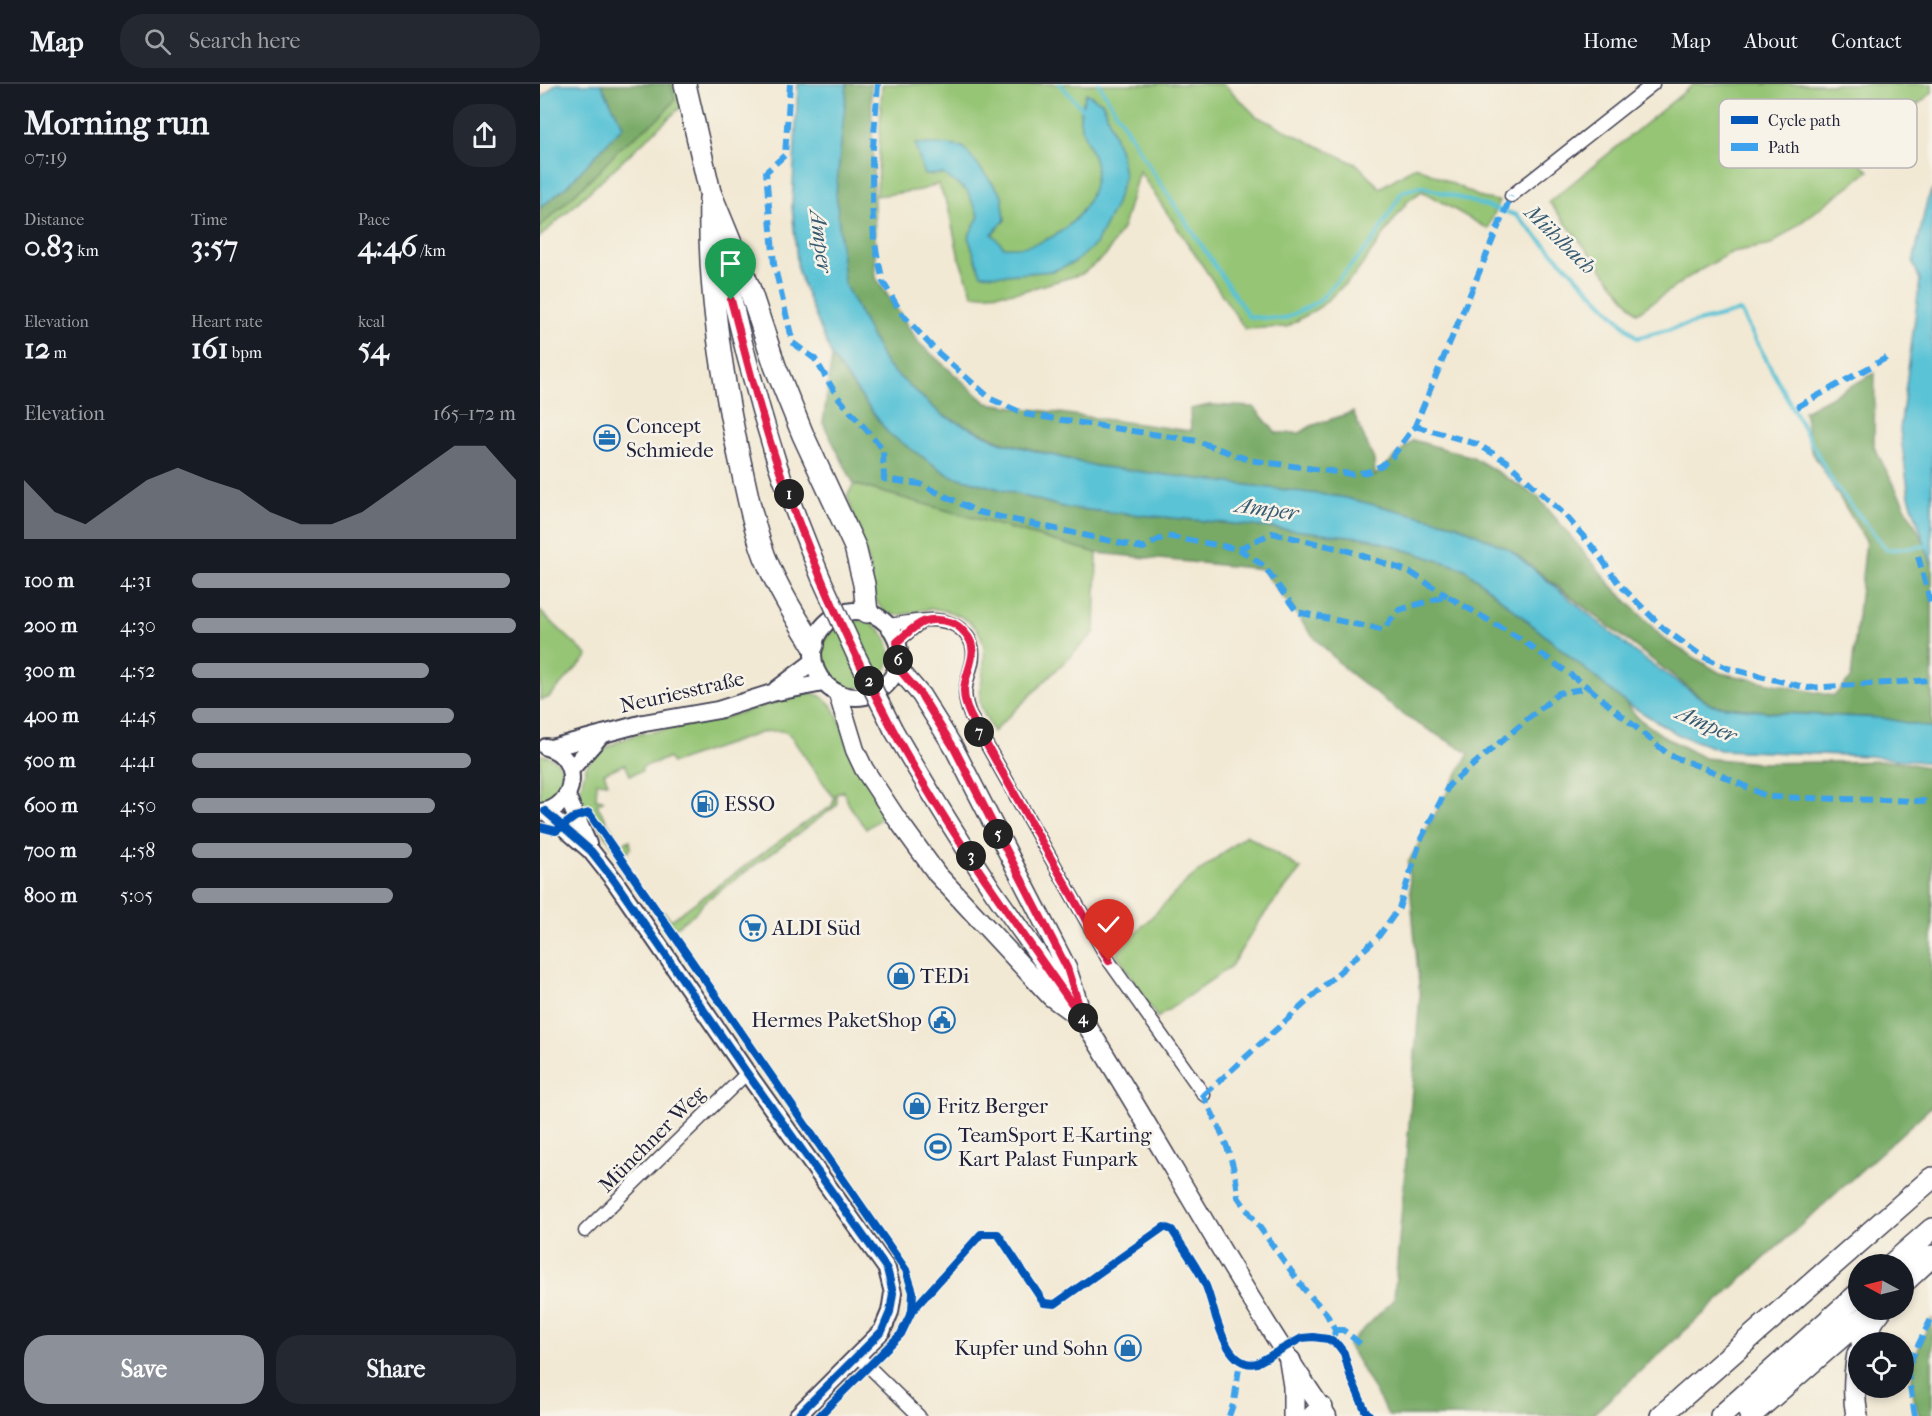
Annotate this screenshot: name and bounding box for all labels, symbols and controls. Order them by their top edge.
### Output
search box [120,14,540,68]
text: Map [30,25,84,58]
icon: search [141,25,174,58]
text: Search here [189,28,300,54]
text: Home [1583,29,1638,53]
text: Map [1671,29,1711,53]
text: About [1744,29,1798,53]
text: Contact [1831,29,1902,53]
legend [1719,99,1917,168]
text: Morning run [24,104,209,143]
button: share [453,104,516,167]
text: Cycle path [1768,111,1840,130]
text: Path [1768,138,1800,157]
text: 07:19 [24,146,67,169]
water label: Mühlbach [1518,198,1601,280]
water label: Amper [804,205,838,276]
text: Distance [24,210,84,229]
text: Time [191,210,227,229]
text: Pace [358,210,390,229]
text: 0.83 [24,229,74,264]
text: 3:57 [191,229,238,264]
text: 4:46 [358,229,417,264]
pin [705,238,756,300]
text: km [74,241,99,260]
text: /km [417,241,446,260]
icon: arrive [714,247,747,280]
text: Elevation [24,312,89,331]
text: Heart rate [191,312,263,331]
text: kcal [358,312,385,331]
text: 12 [24,331,50,366]
text: 161 [191,331,228,366]
text: 54 [358,331,389,366]
text: m [50,343,67,362]
text: bpm [228,343,262,362]
text: Elevation [24,402,105,425]
text: 165–172 m [433,402,516,425]
place label: Concept Schmiede [626,414,714,462]
office icon: Concept Schmiede [592,423,622,453]
pin: 1 [774,479,804,509]
text: 1 [786,484,792,503]
water label: Amper [1231,491,1302,527]
text: 100 m [24,569,74,592]
text: 4:31 [120,569,152,592]
text: 200 m [24,614,77,637]
text: 4:30 [120,614,156,637]
pin: 6 [883,645,913,675]
text: 6 [894,650,902,669]
text: 300 m [24,659,75,682]
text: 4:52 [120,659,156,682]
street label: Neuriesstraße [618,666,746,718]
pin: 2 [854,666,884,696]
text: 2 [865,671,873,690]
water label: Amper [1670,698,1743,749]
text: 400 m [24,704,79,727]
text: 4:45 [120,704,157,727]
pin: 7 [964,717,994,747]
text: 7 [975,722,983,741]
text: 500 m [24,749,76,772]
text: 4:41 [120,749,156,772]
fuel station icon: ESSO [690,789,720,819]
place label: ESSO [724,792,775,816]
text: 600 m [24,794,78,817]
text: 4:50 [120,794,156,817]
pin: 5 [983,819,1013,849]
text: 5 [995,824,1001,843]
text: 700 m [24,839,77,862]
text: 4:58 [120,839,155,862]
pin: 3 [956,841,986,871]
text: 3 [968,846,974,865]
text: 800 m [24,884,77,907]
text: 5:05 [120,884,153,907]
pin [1083,899,1134,961]
icon: check [1092,908,1125,941]
supermarket icon: ALDI Süd [738,913,768,943]
place label: ALDI Süd [771,916,861,940]
shop icon: TEDi [886,961,916,991]
place label: TEDi [920,964,969,988]
pin: 4 [1068,1003,1098,1033]
public building icon: Hermes PaketShop [927,1005,957,1035]
place label: Hermes PaketShop [751,1008,922,1032]
text: 4 [1078,1008,1088,1027]
street label: Münchner Weg [594,1080,711,1197]
shop icon: Fritz Berger [902,1091,932,1121]
place label: Fritz Berger [937,1094,1048,1118]
place label: TeamSport E-Karting Kart Palast Funpark [958,1123,1152,1171]
sports icon: TeamSport E-Karting Kart Palast Funpark [923,1132,953,1162]
north arrow [1848,1254,1914,1320]
map controls [1848,1254,1914,1398]
button: locate [1848,1332,1914,1398]
shop icon: Kupfer und Sohn [1113,1333,1143,1363]
button: Save [24,1335,264,1404]
button: Share [276,1335,516,1404]
place label: Kupfer und Sohn [954,1336,1108,1360]

